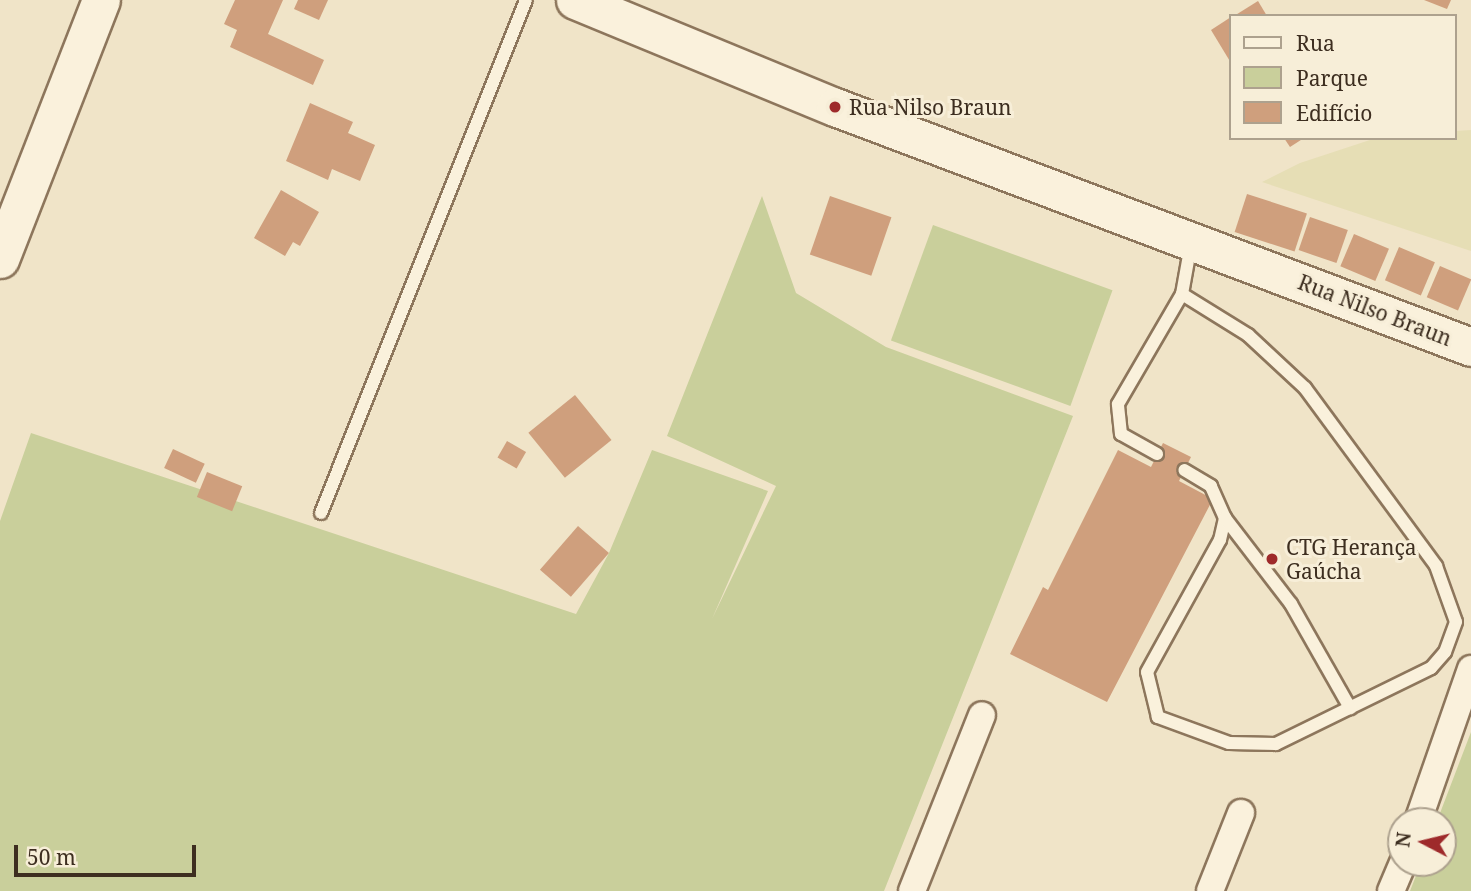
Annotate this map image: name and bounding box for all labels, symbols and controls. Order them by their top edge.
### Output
legend [1230,14,1457,140]
text: Rua [1296,29,1335,57]
text: Parque [1296,64,1368,92]
place label: Rua Nilso Braun [849,94,1012,120]
marker: Rua Nilso Braun [827,99,843,115]
text: Edifício [1296,99,1372,127]
street label: Rua Nilso Braun [1295,269,1455,351]
place label: CTG Herança Gaúcha [1286,534,1417,584]
marker: CTG Herança Gaúcha [1264,551,1280,567]
north arrow [1387,807,1457,877]
text: N [1389,831,1417,849]
scale bar [18,832,200,876]
text: 50 m [27,843,76,871]

